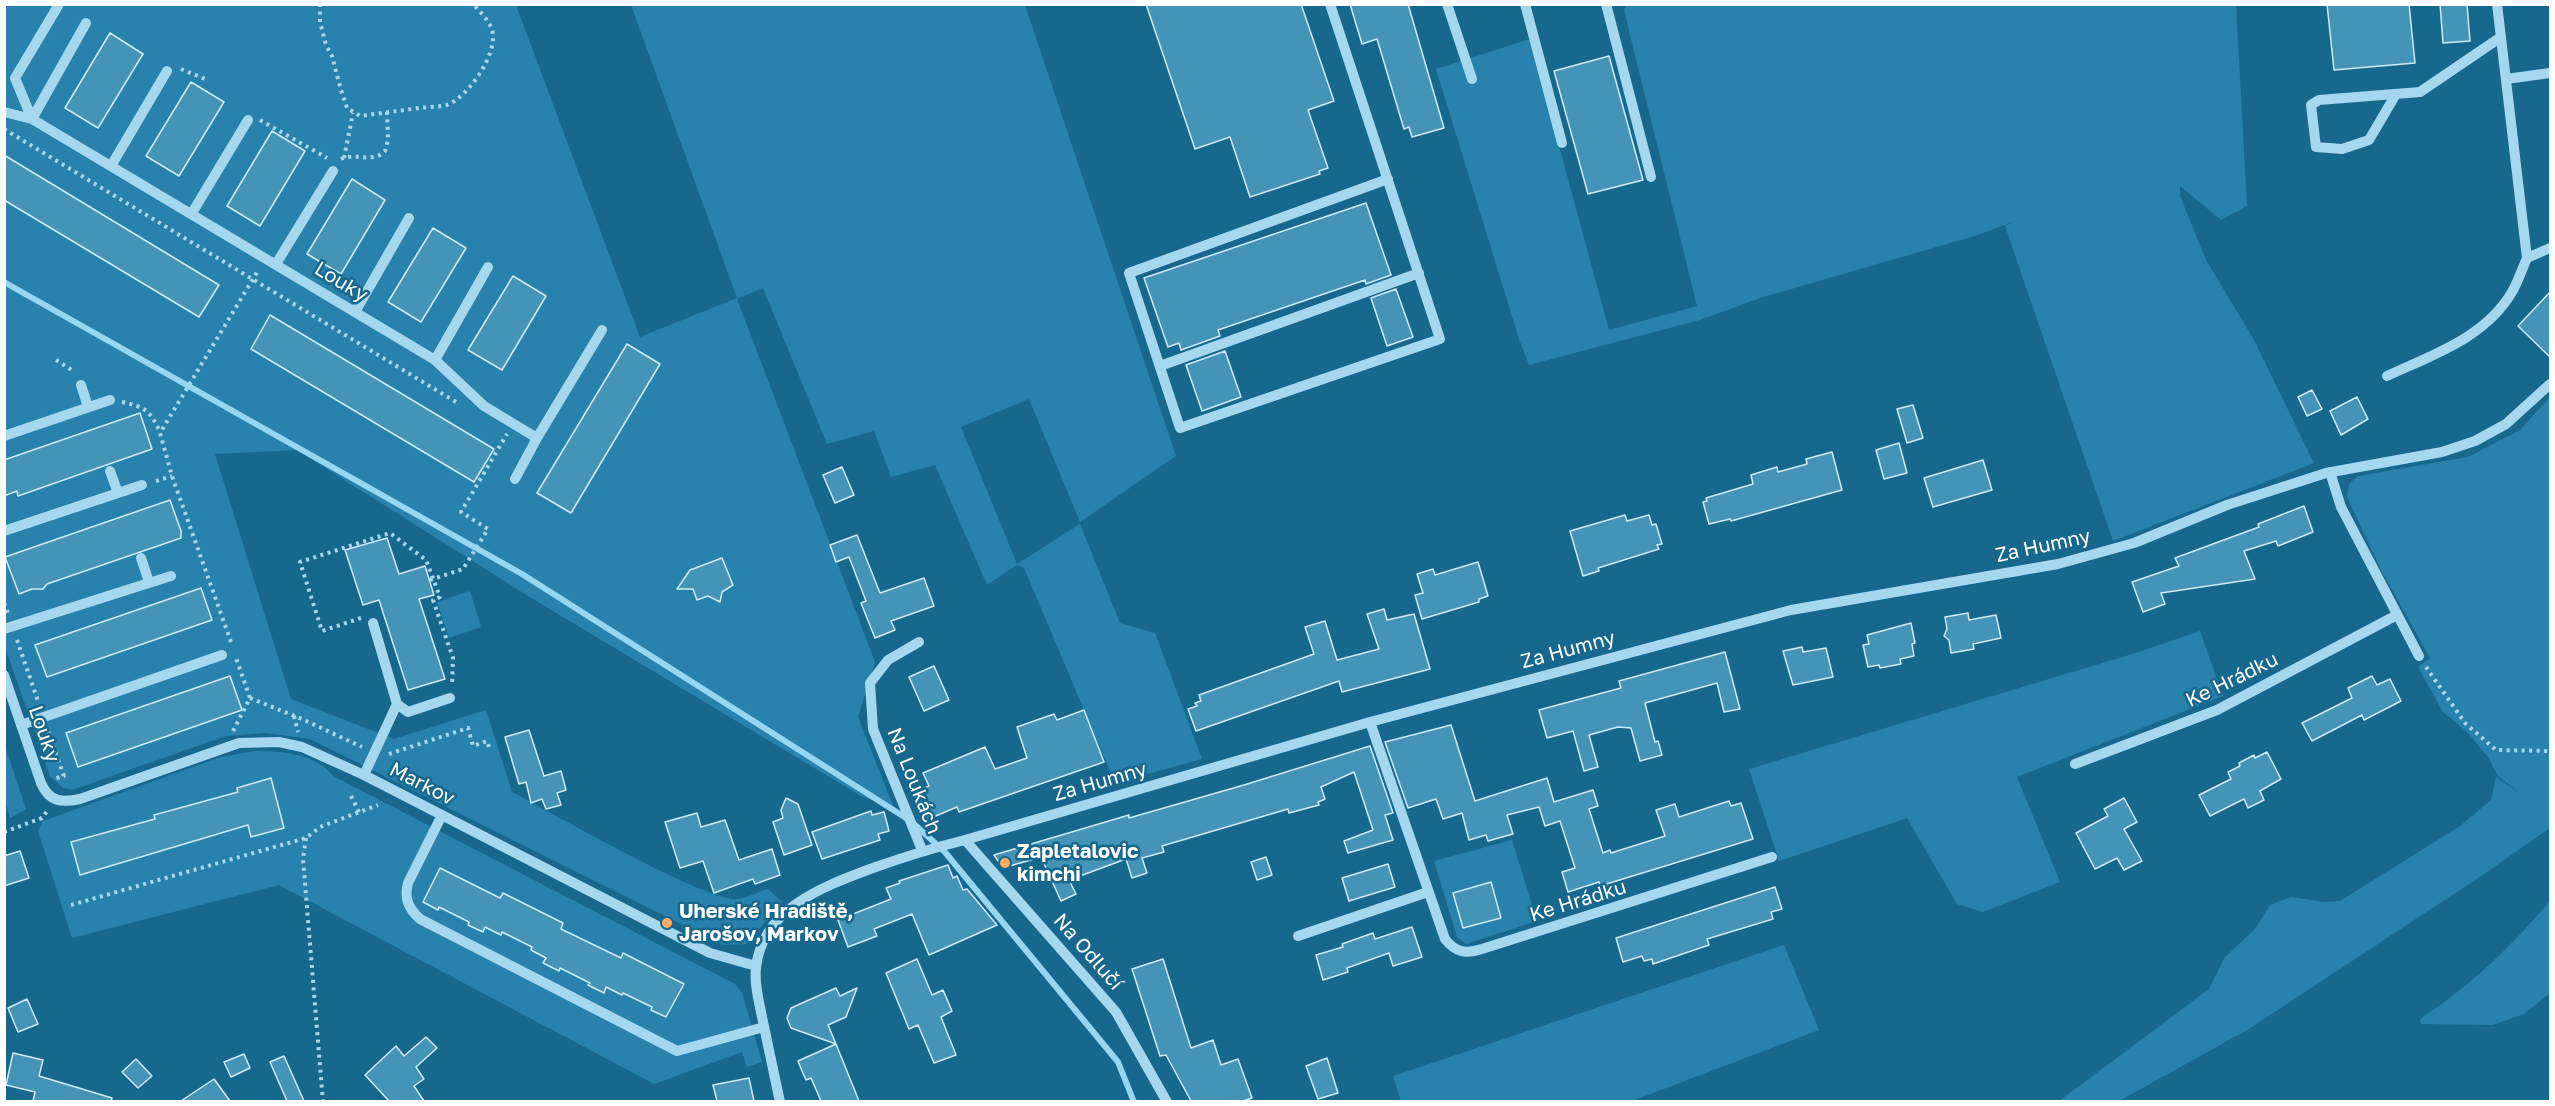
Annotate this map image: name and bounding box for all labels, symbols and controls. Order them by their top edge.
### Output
street label: Louky [310,257,372,307]
street label: Za Humny [1993,524,2093,568]
street label: Za Humny [1518,626,1618,674]
street label: Ke Hrádku [2182,647,2282,713]
street label: Louky [23,703,65,765]
street label: Na Loukách [882,724,946,838]
street label: Markov [385,757,459,811]
street label: Za Humny [1050,757,1150,807]
place label: Zapletalovic kimchi [1017,840,1139,887]
marker: Zapletalovic kimchi [998,856,1012,870]
street label: Ke Hrádku [1527,875,1629,927]
place label: Uherské Hradiště, Jarošov, Markov [679,900,854,947]
street label: Na Odlučí [1048,909,1128,995]
marker: Uherské Hradiště, Jarošov, Markov [660,916,674,930]

